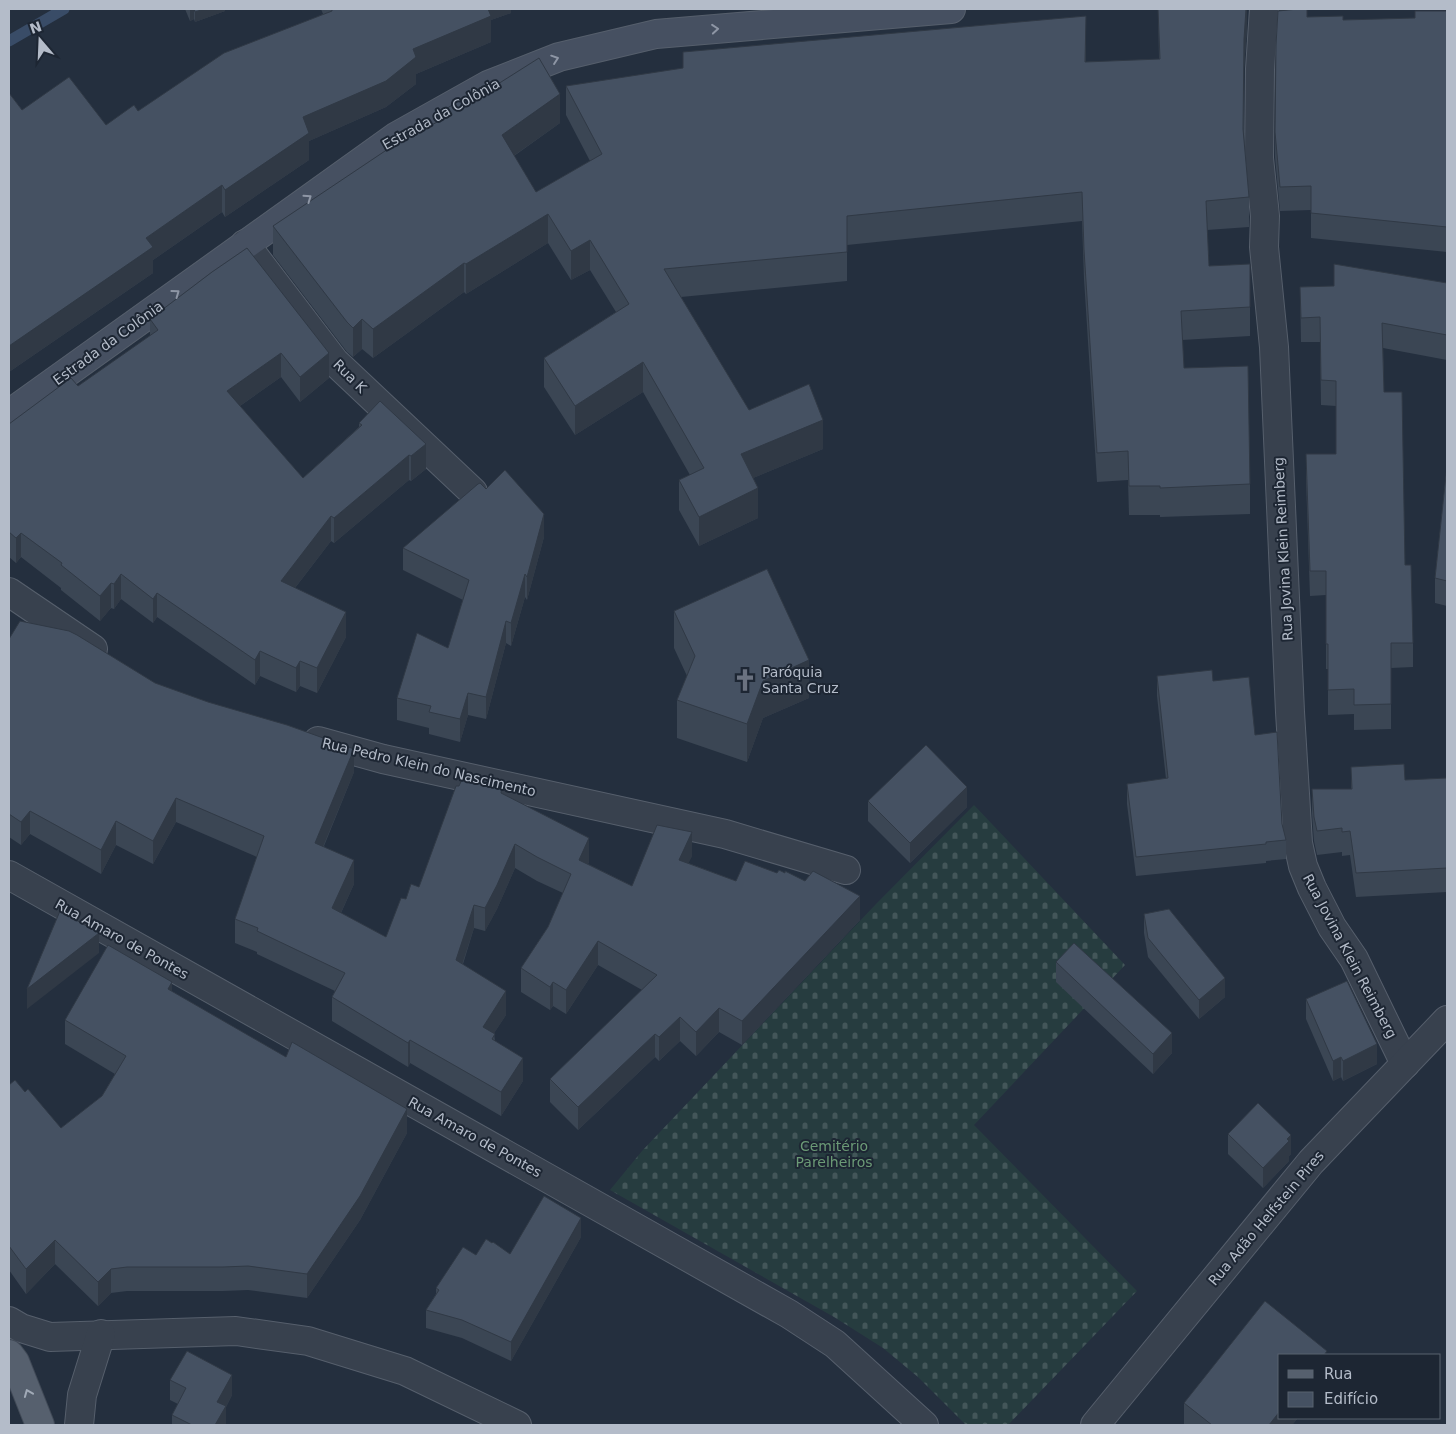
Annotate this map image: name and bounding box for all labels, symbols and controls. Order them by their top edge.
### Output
north arrow [15,15,65,65]
text: N [28,18,44,37]
one-way arrow [711,24,719,35]
one-way arrow [551,55,559,65]
street label: Estrada da Colônia [379,75,503,153]
one-way arrow [302,195,312,204]
one-way arrow [170,290,180,299]
street label: Estrada da Colônia [50,298,166,388]
street label: Rua K [330,356,370,396]
street label: Rua Jovina Klein Reimberg [1270,457,1296,641]
place label: Paróquia Santa Cruz [762,664,839,696]
church icon: Paróquia Santa Cruz [732,667,758,693]
street label: Rua Pedro Klein do Nascimento [321,735,537,799]
street label: Rua Jovina Klein Reimberg [1300,871,1400,1041]
street label: Rua Amaro de Pontes [53,896,191,982]
street label: Rua Amaro de Pontes [406,1094,544,1180]
park label: Cemitério Parelheiros [795,1138,873,1170]
street label: Rua Adão Helfstein Pires [1205,1147,1327,1289]
legend [1278,1354,1441,1419]
text: Rua [1324,1365,1352,1383]
one-way arrow [23,1390,33,1398]
text: Edifício [1324,1390,1378,1408]

